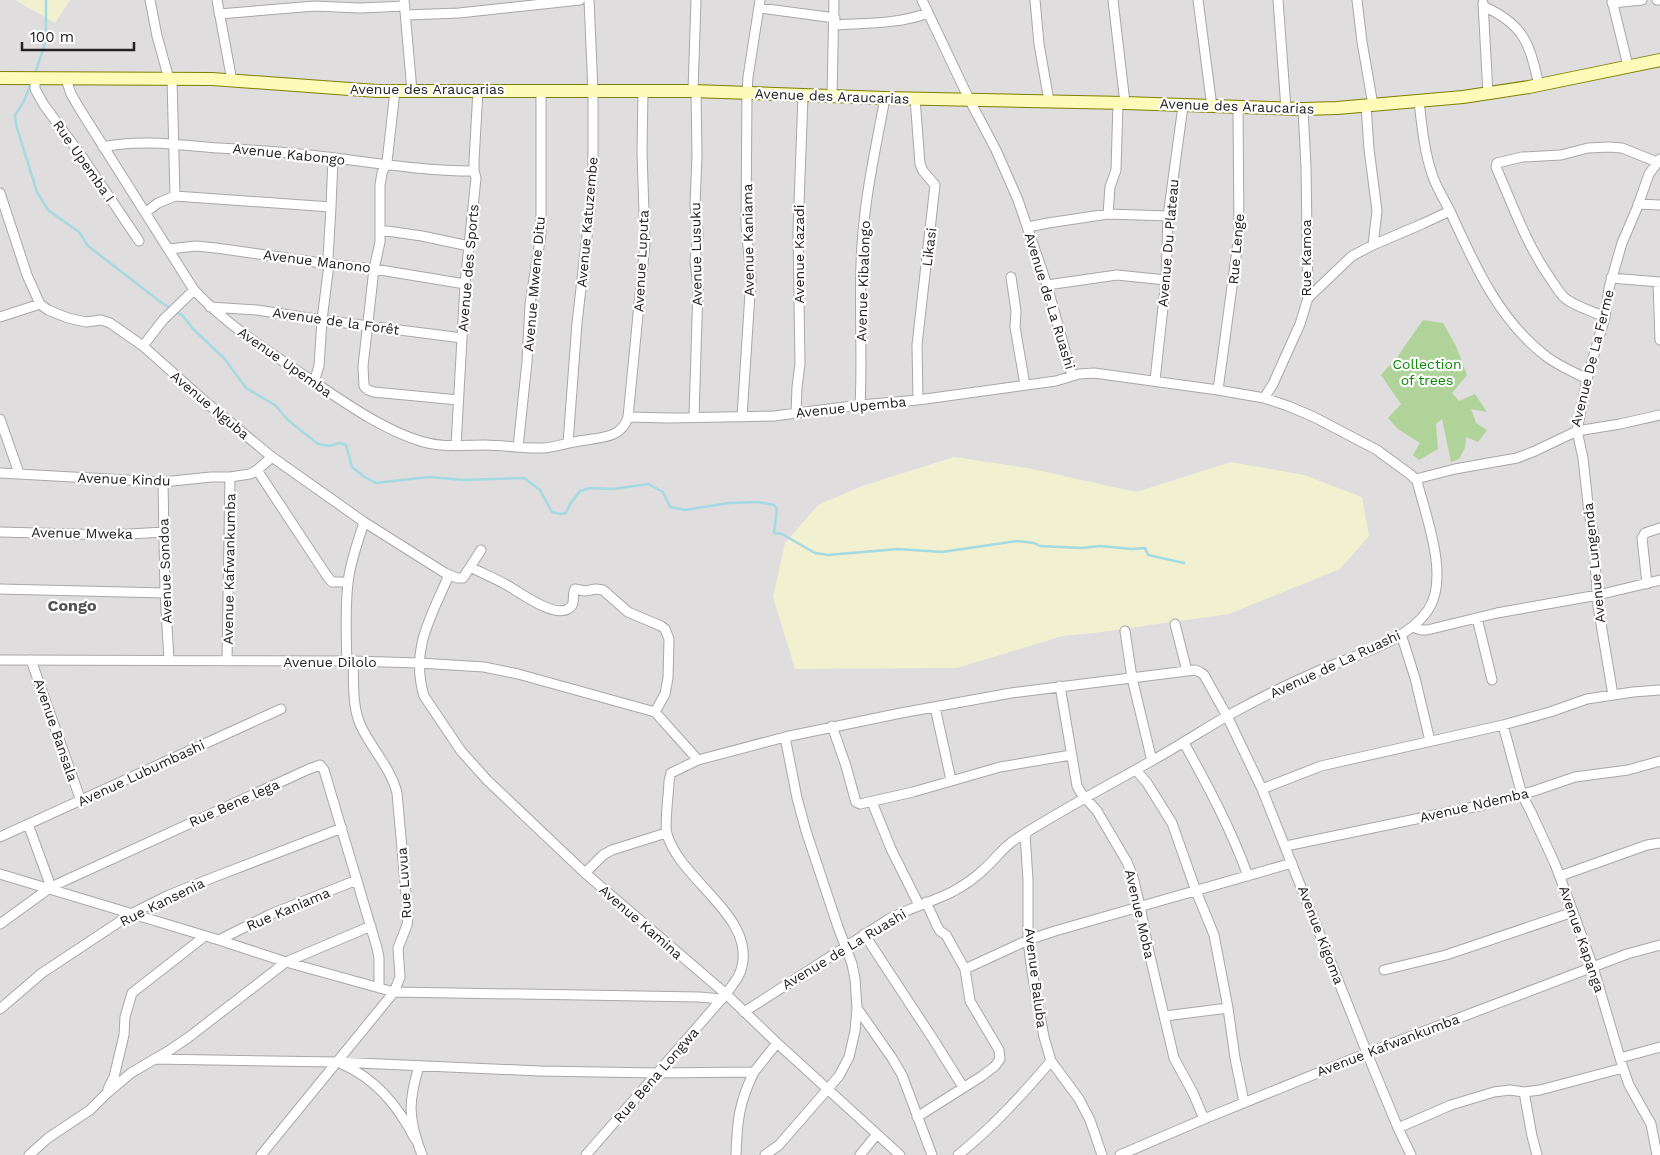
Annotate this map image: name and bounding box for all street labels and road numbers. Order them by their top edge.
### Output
street label: Avenue des Araucarias [350,81,504,97]
street label: Avenue des Araucarias [754,85,910,107]
street label: Avenue des Araucarias [1159,95,1315,117]
street label: Rue Upemba I [50,117,118,205]
street label: Avenue Kabongo [232,140,346,168]
street label: Avenue Katuzembe [573,156,601,288]
street label: Avenue Du Plateau [1154,178,1182,308]
street label: Avenue Kaniama [739,183,757,297]
street label: Avenue Lusuku [687,202,705,306]
street label: Avenue des Sports [454,204,482,332]
street label: Avenue Kazadi [791,204,807,304]
street label: Avenue Luputa [630,209,652,313]
street label: Rue Lenge [1225,213,1247,285]
street label: Avenue Mwene Ditu [520,216,548,352]
street label: Rue Kamoa [1298,219,1314,297]
street label: Avenue Kibalongo [853,220,873,342]
street label: Likasi [919,227,939,267]
street label: Avenue de La Ruashi [1022,231,1078,371]
street label: Avenue Manono [262,246,372,276]
street label: Avenue De La Ferme [1567,288,1617,428]
street label: Avenue de la Forêt [272,304,401,338]
street label: Avenue Upemba [235,324,335,400]
street label: Avenue Nguba [168,368,252,442]
street label: Avenue Upemba [795,393,907,421]
street label: Avenue Kindu [77,469,171,489]
street label: Avenue Kafwankumba [220,493,238,645]
street label: Avenue Lungenda [1580,502,1608,624]
street label: Avenue Sondoa [155,518,175,624]
street label: Avenue Mweka [31,524,133,542]
street label: Avenue de La Ruashi [1267,627,1403,701]
street label: Avenue Dilolo [283,654,377,670]
street label: Avenue Bansala [31,677,81,784]
street label: Avenue Lubumbashi [75,737,207,809]
street label: Rue Bene lega [186,776,282,830]
street label: Avenue Ndemba [1418,785,1530,825]
street label: Rue Luvua [394,847,414,919]
street label: Avenue Moba [1122,868,1158,960]
street label: Rue Kansenia [117,875,207,929]
street label: Avenue Kamina [596,882,686,962]
street label: Avenue Kigoma [1295,883,1347,987]
street label: Avenue Kapanga [1556,883,1608,995]
street label: Rue Kaniama [244,884,332,934]
street label: Avenue de La Ruashi [779,906,909,992]
street label: Avenue Baluba [1022,927,1050,1029]
street label: Avenue Kafwankumba [1314,1010,1462,1080]
street label: Rue Bena Longwa [610,1024,702,1126]

